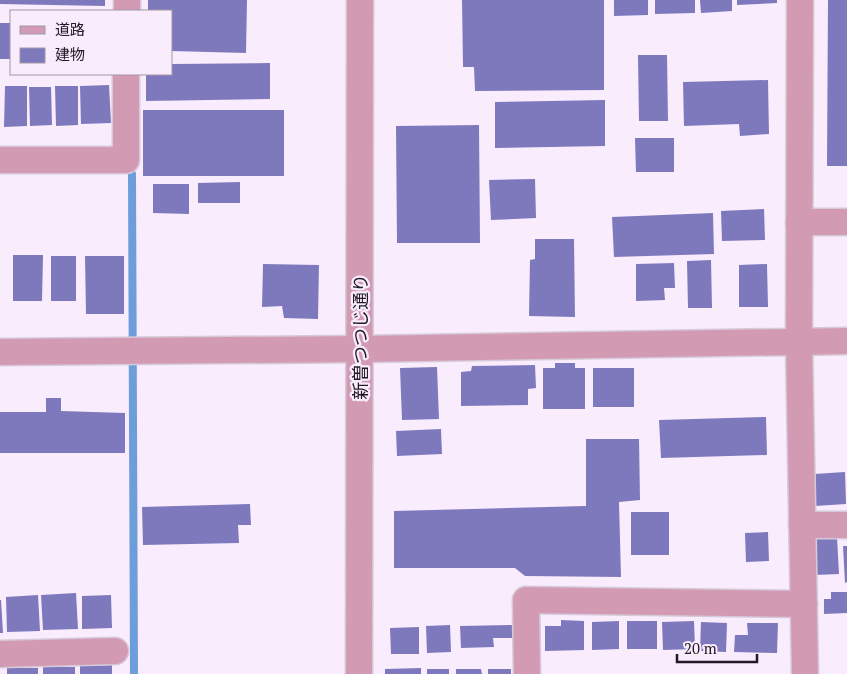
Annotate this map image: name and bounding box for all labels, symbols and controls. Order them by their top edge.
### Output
legend [10,10,172,75]
text: 道路 [55,19,85,39]
text: 建物 [55,44,85,64]
street label: 新曽つつじ通り [348,274,372,400]
scale bar [677,632,757,664]
text: 20 m [684,638,717,658]

